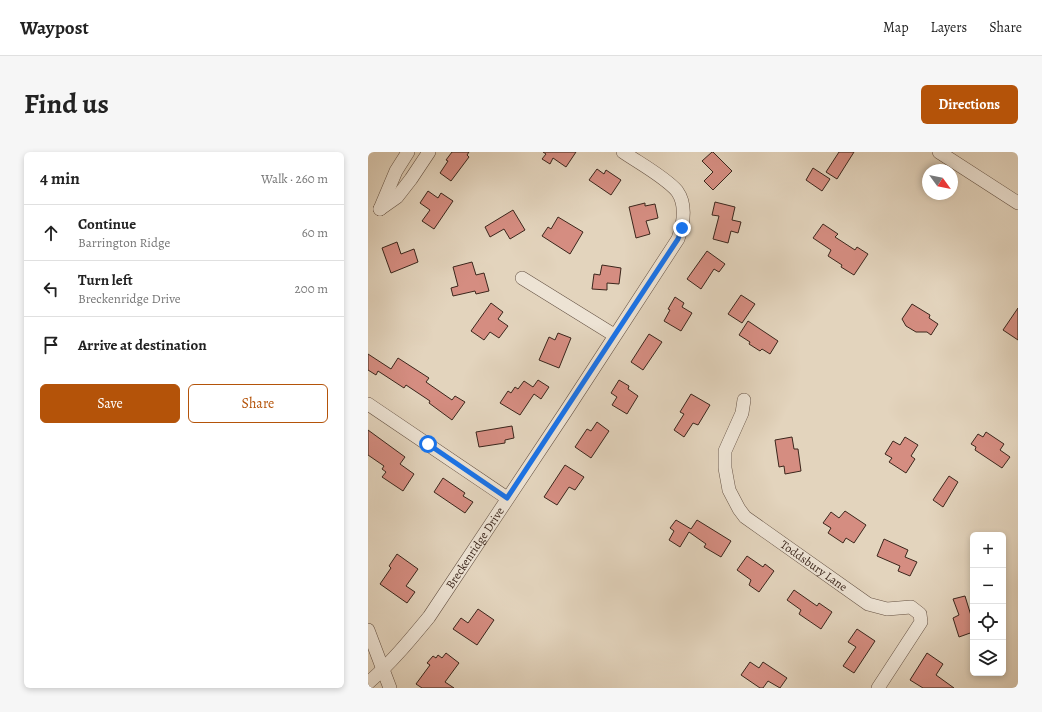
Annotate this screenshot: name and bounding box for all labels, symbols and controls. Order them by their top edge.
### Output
text: Waypost [20,15,89,41]
text: Map [883,18,909,37]
text: Layers [931,18,967,37]
text: Share [989,18,1022,37]
text: Find us [24,85,109,123]
button: Directions [921,85,1018,124]
north arrow [922,164,958,200]
text: 4 min [40,167,80,190]
text: Walk · 260 m [261,170,328,187]
text: Continue [78,214,136,234]
route end [673,219,691,237]
icon: ahead [40,222,62,244]
text: 60 m [302,224,328,241]
text: Barrington Ridge [78,234,170,251]
text: Turn left [78,270,133,290]
icon: left [40,278,62,300]
text: 200 m [295,280,328,297]
text: Breckenridge Drive [78,290,181,307]
icon: arrive [40,334,62,356]
text: Arrive at destination [78,335,207,355]
button: Save [40,384,180,423]
button: Share [188,384,328,423]
route start [419,435,437,453]
street label: Breckenridge Drive [442,504,508,592]
map controls [970,532,1006,676]
button: + [970,532,1006,568]
street label: Toddsbury Lane [777,537,851,595]
button: − [970,568,1006,604]
button: locate [970,604,1006,640]
button: layers [970,640,1006,676]

